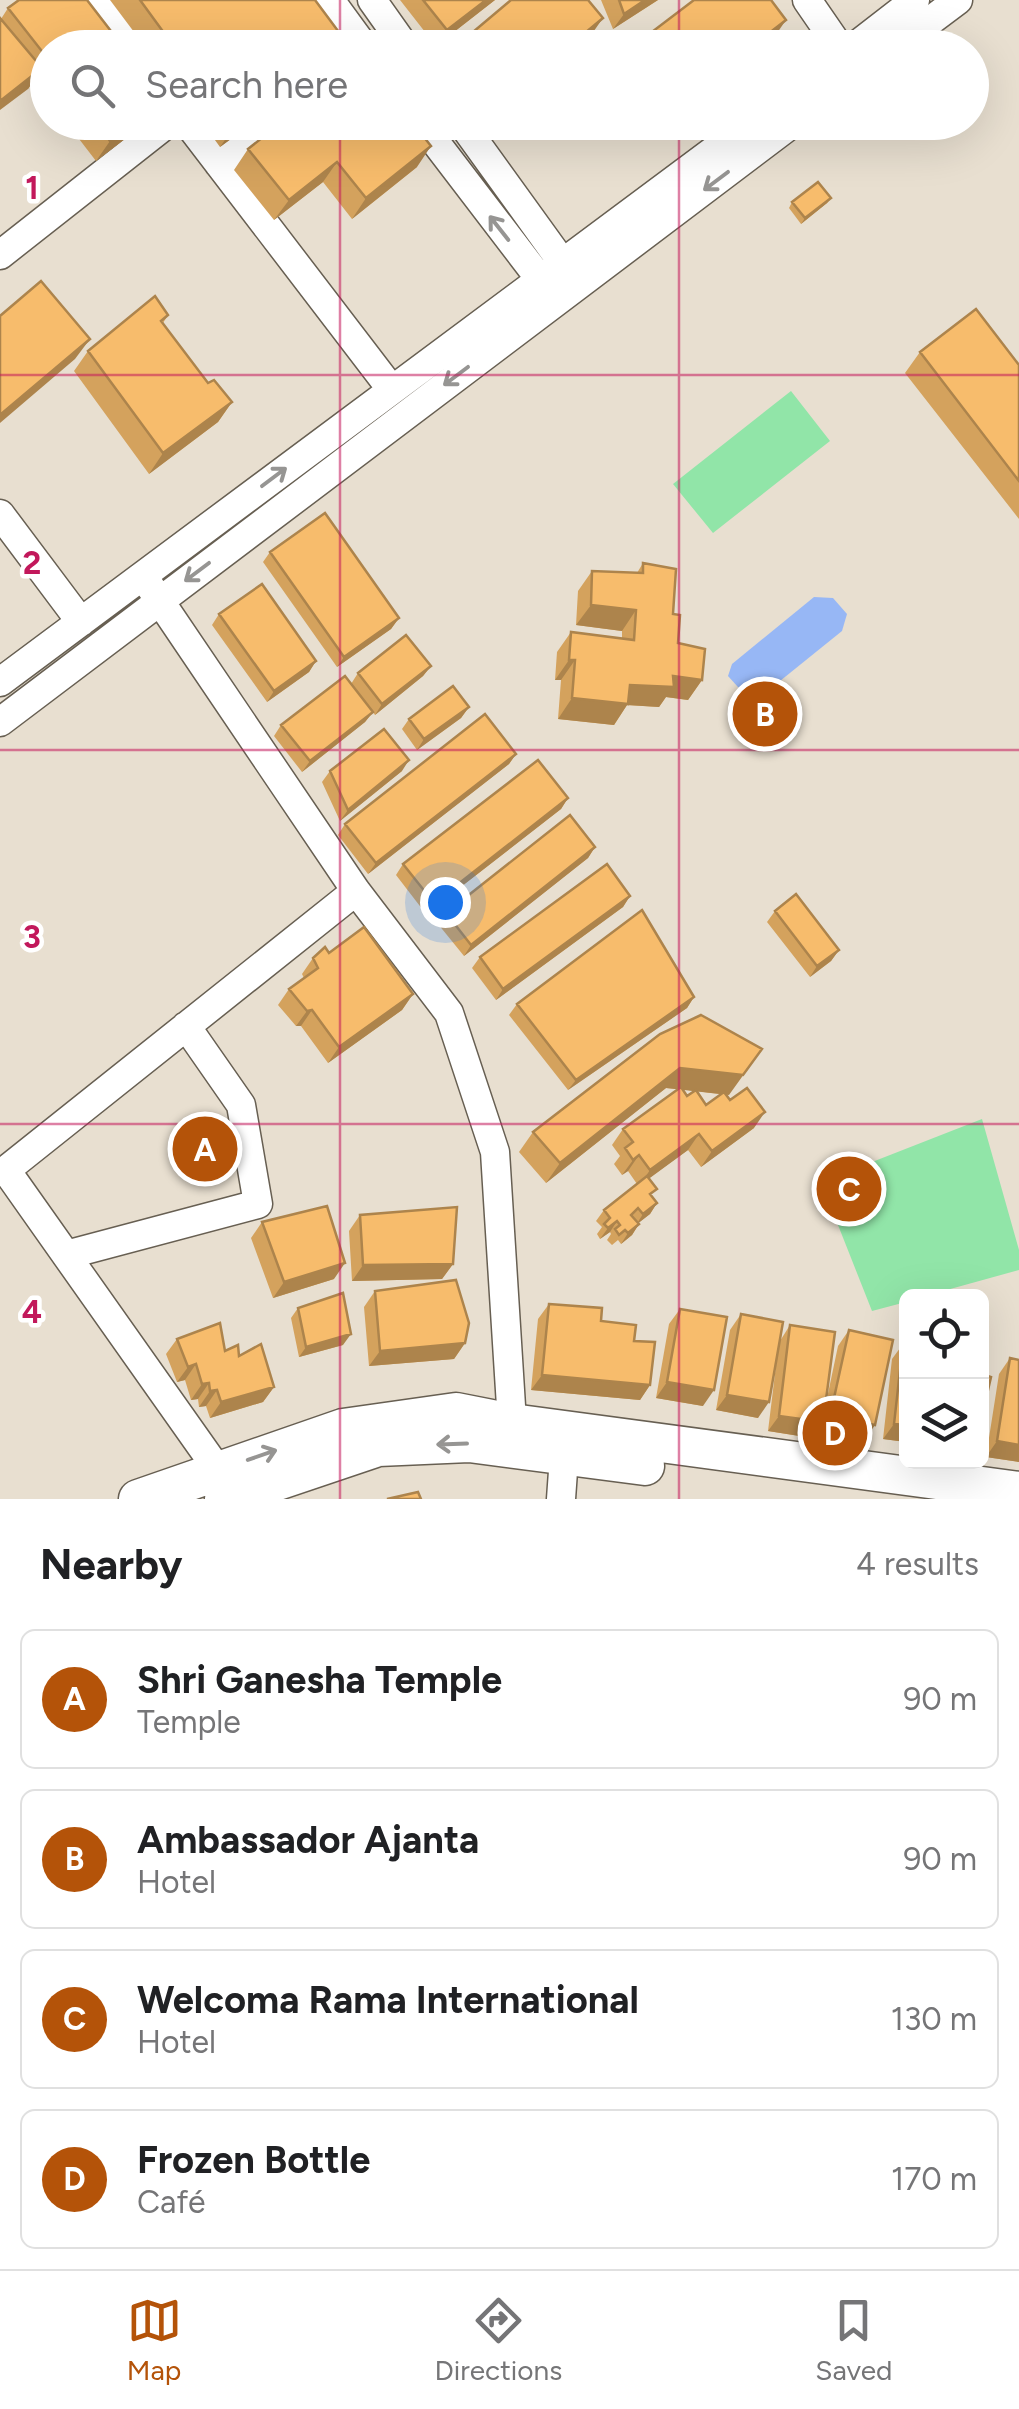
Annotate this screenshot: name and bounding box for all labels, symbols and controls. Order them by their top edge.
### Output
search box [30,30,989,140]
icon: search [65,58,120,113]
text: Search here [145,62,348,108]
text: 1 [25,169,39,207]
one-way arrow [703,170,730,191]
one-way arrow [489,215,510,242]
one-way arrow [443,365,470,386]
one-way arrow [260,467,287,488]
text: 2 [23,544,41,582]
one-way arrow [184,562,211,583]
pin: B [732,676,798,752]
your location [420,877,471,928]
text: 3 [23,918,41,956]
pin: A [172,1112,238,1186]
pin: C [816,1152,882,1226]
map controls [899,1289,989,1469]
button: locate [899,1289,989,1379]
text: 4 [22,1293,42,1331]
button: layers [899,1379,989,1469]
pin: D [802,1396,868,1470]
one-way arrow [436,1435,468,1454]
one-way arrow [246,1444,278,1462]
text: Nearby [40,1539,182,1590]
text: 4 results [856,1545,979,1583]
text: Shri Ganesha Temple [137,1657,502,1703]
text: A [63,1680,86,1718]
text: 90 m [903,1680,977,1718]
text: Temple [137,1703,241,1741]
text: Ambassador Ajanta [137,1817,479,1863]
text: B [65,1840,84,1878]
text: 90 m [903,1840,977,1878]
text: Hotel [137,1863,216,1901]
text: Welcoma Rama International [137,1977,639,2023]
text: C [63,2000,86,2038]
text: 130 m [891,2000,977,2038]
text: Hotel [137,2023,216,2061]
text: Frozen Bottle [137,2137,370,2183]
text: D [63,2160,86,2198]
text: 170 m [891,2160,977,2198]
text: Café [137,2183,206,2221]
tab: Map [127,2293,182,2387]
tab: Directions [435,2293,562,2387]
tab: Saved [815,2293,892,2387]

